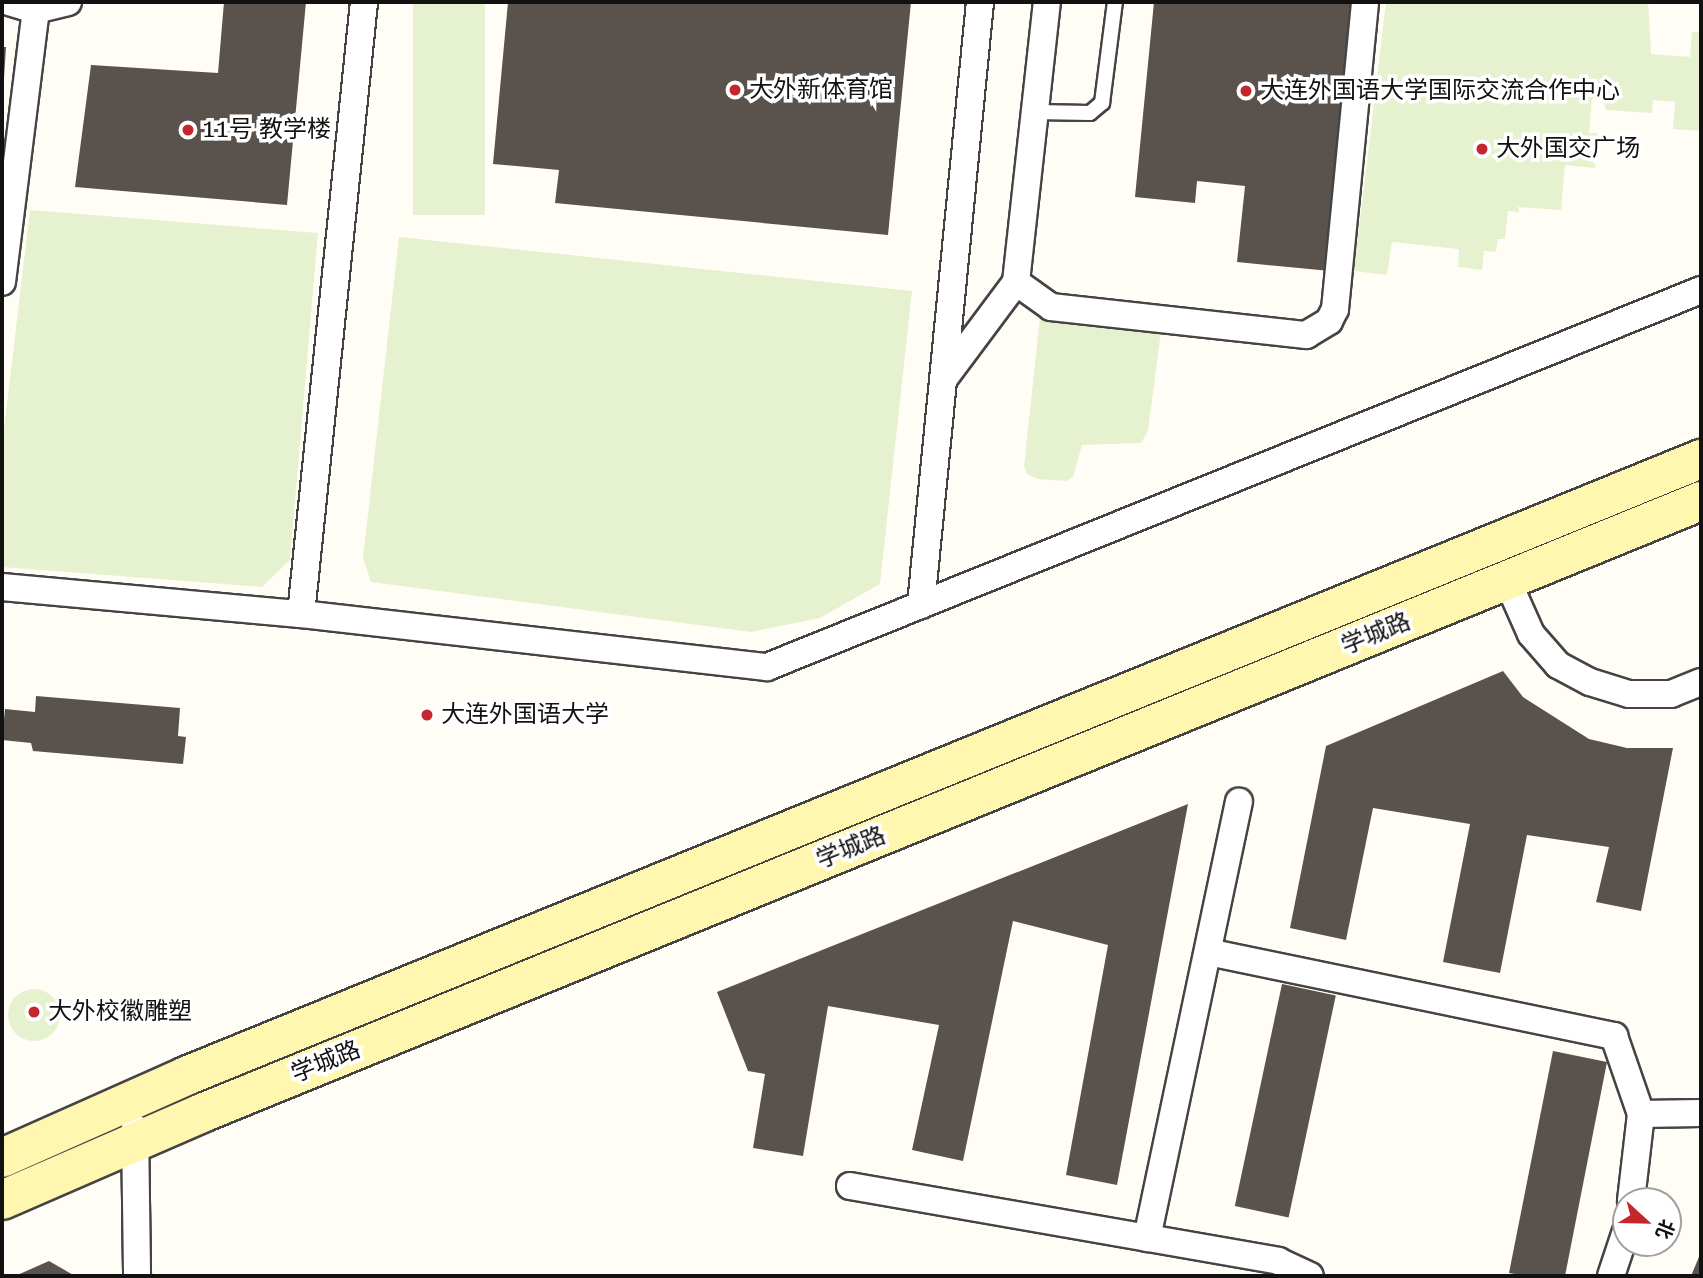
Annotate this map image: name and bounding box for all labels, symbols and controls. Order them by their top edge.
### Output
place label: 大外新体育馆 [749,76,893,104]
place label: 大连外国语大学国际交流合作中心 [1260,77,1620,105]
marker: 大外新体育馆 [727,82,743,98]
marker: 大连外国语大学国际交流合作中心 [1238,83,1254,99]
place label: 11号 教学楼 [202,116,331,144]
marker: 11号 教学楼 [180,122,196,138]
place label: 大外国交广场 [1496,135,1640,163]
marker: 大外国交广场 [1474,141,1490,157]
street label: 学城路 [1337,607,1415,661]
place label: 大连外国语大学 [441,701,609,729]
marker: 大连外国语大学 [419,707,435,723]
street label: 学城路 [812,821,890,875]
place label: 大外校徽雕塑 [48,998,192,1026]
marker: 大外校徽雕塑 [26,1004,42,1020]
street label: 学城路 [287,1035,365,1089]
north arrow [1612,1187,1682,1257]
text: 北 [1651,1216,1679,1242]

